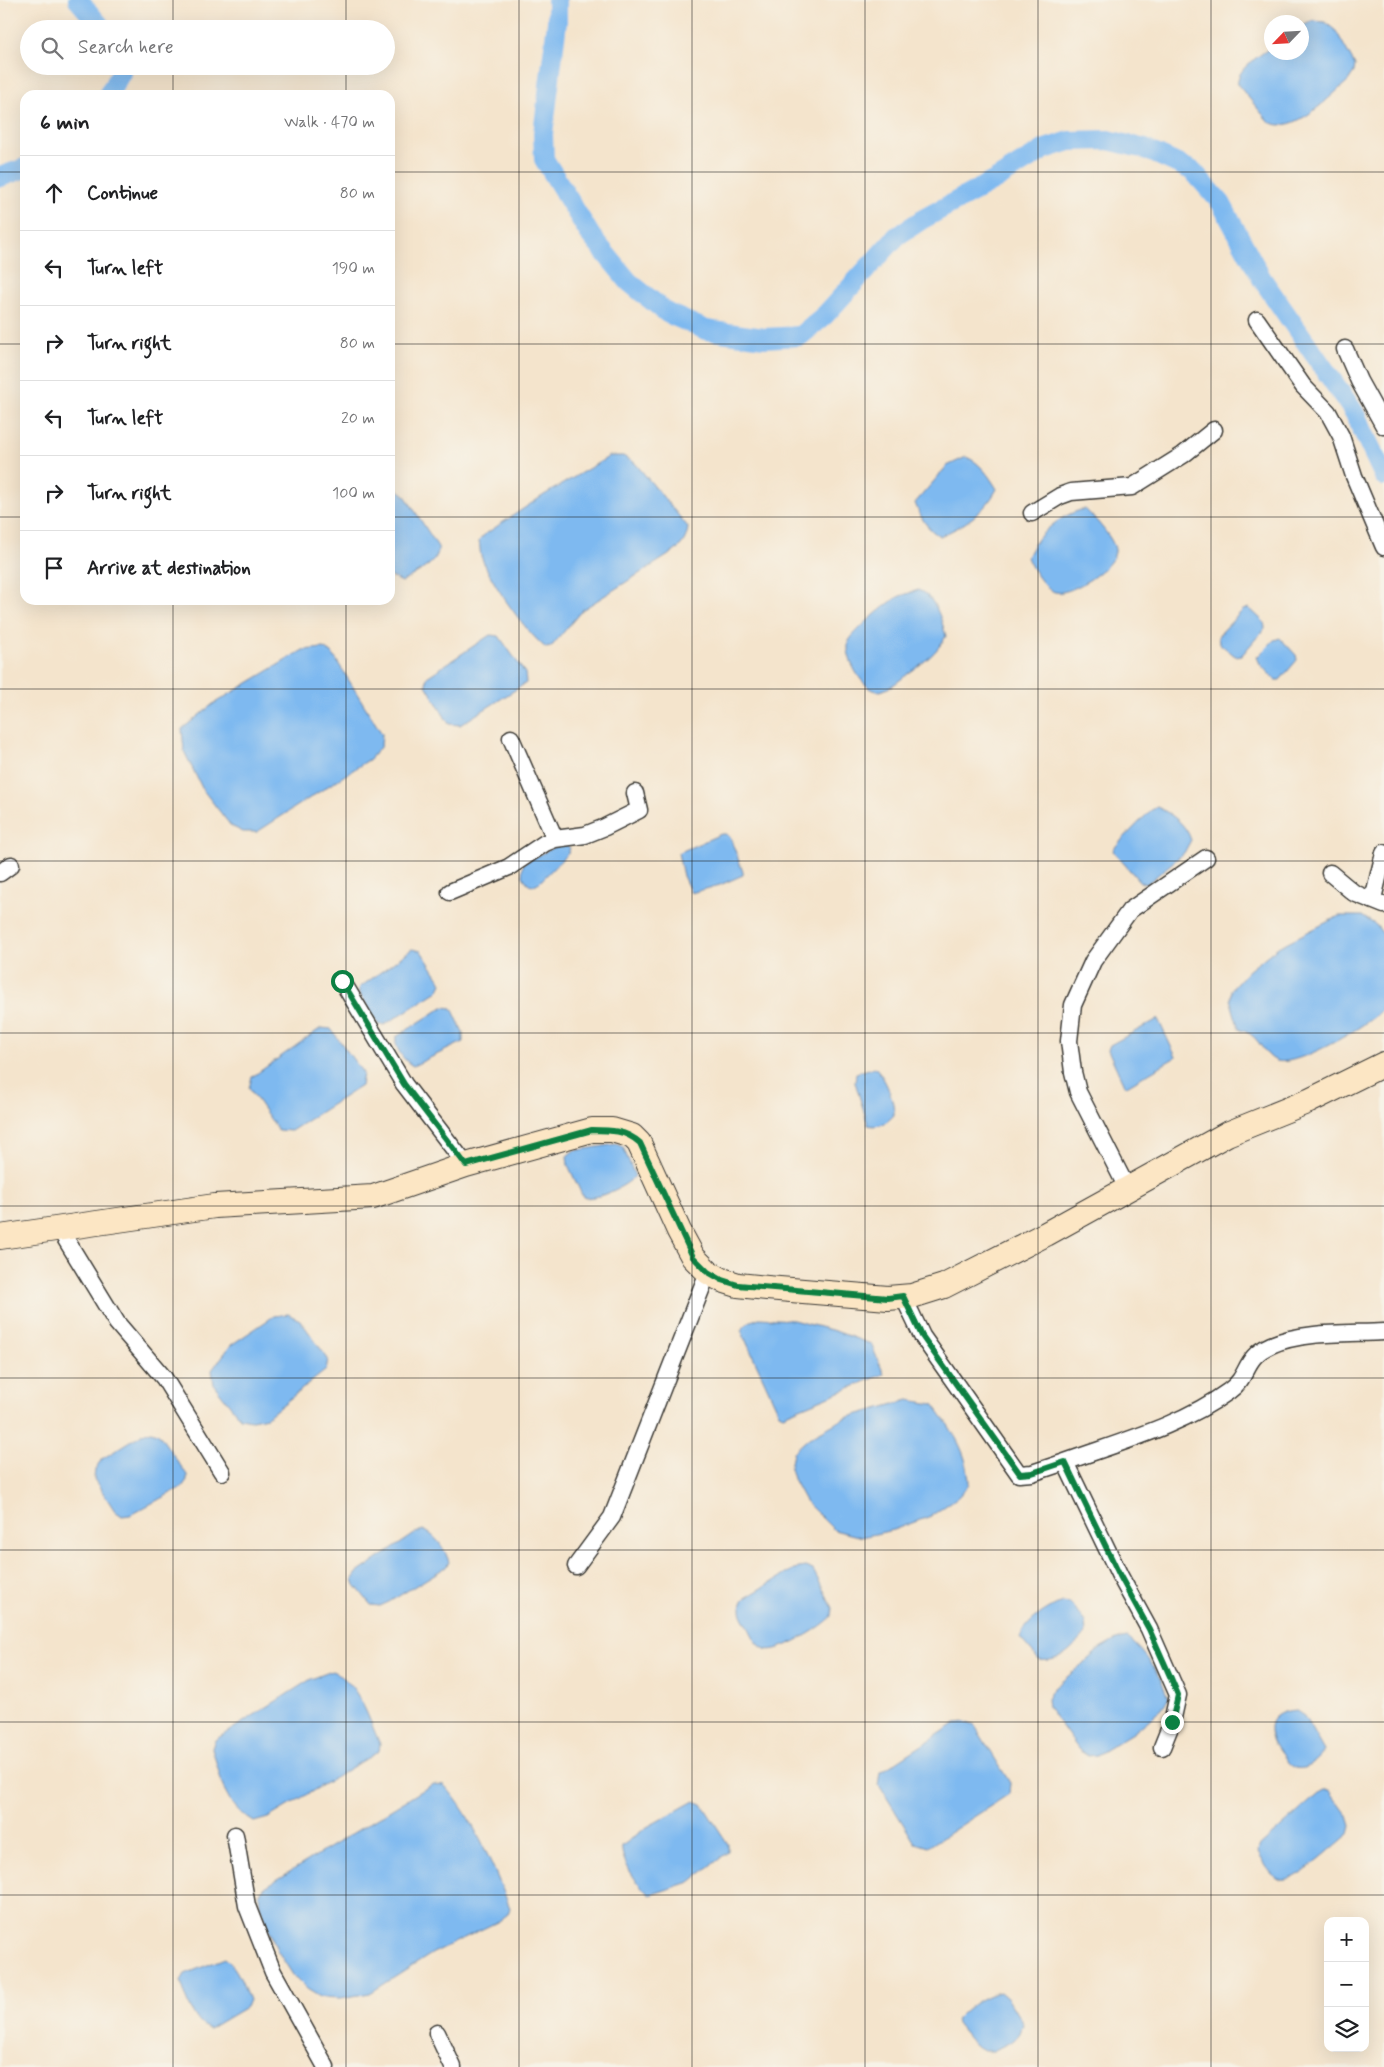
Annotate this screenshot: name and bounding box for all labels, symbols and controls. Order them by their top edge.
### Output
north arrow [1264,15,1309,60]
search box [20,20,395,75]
icon: search [38,34,66,62]
text: Search here [78,35,174,60]
text: 6 min [40,109,90,137]
text: Walk · 470 m [284,112,375,133]
icon: ahead [40,179,68,207]
text: Continue [87,181,158,206]
text: 80 m [340,183,375,204]
icon: left [40,254,68,282]
text: Turn left [87,256,163,281]
text: 190 m [332,258,375,279]
icon: right [40,329,68,357]
text: Turn right [87,331,171,356]
text: 80 m [340,333,375,354]
icon: left [40,404,68,432]
text: Turn left [87,406,163,431]
text: 20 m [341,408,375,429]
icon: right [40,479,68,507]
text: Turn right [87,481,171,506]
text: 100 m [332,483,375,504]
icon: arrive [40,554,68,582]
text: Arrive at destination [87,556,251,581]
route start [331,970,354,993]
route end [1161,1711,1184,1734]
map controls [1324,1917,1369,2052]
button: + [1324,1917,1369,1962]
button: − [1324,1962,1369,2007]
button: layers [1324,2007,1369,2052]

